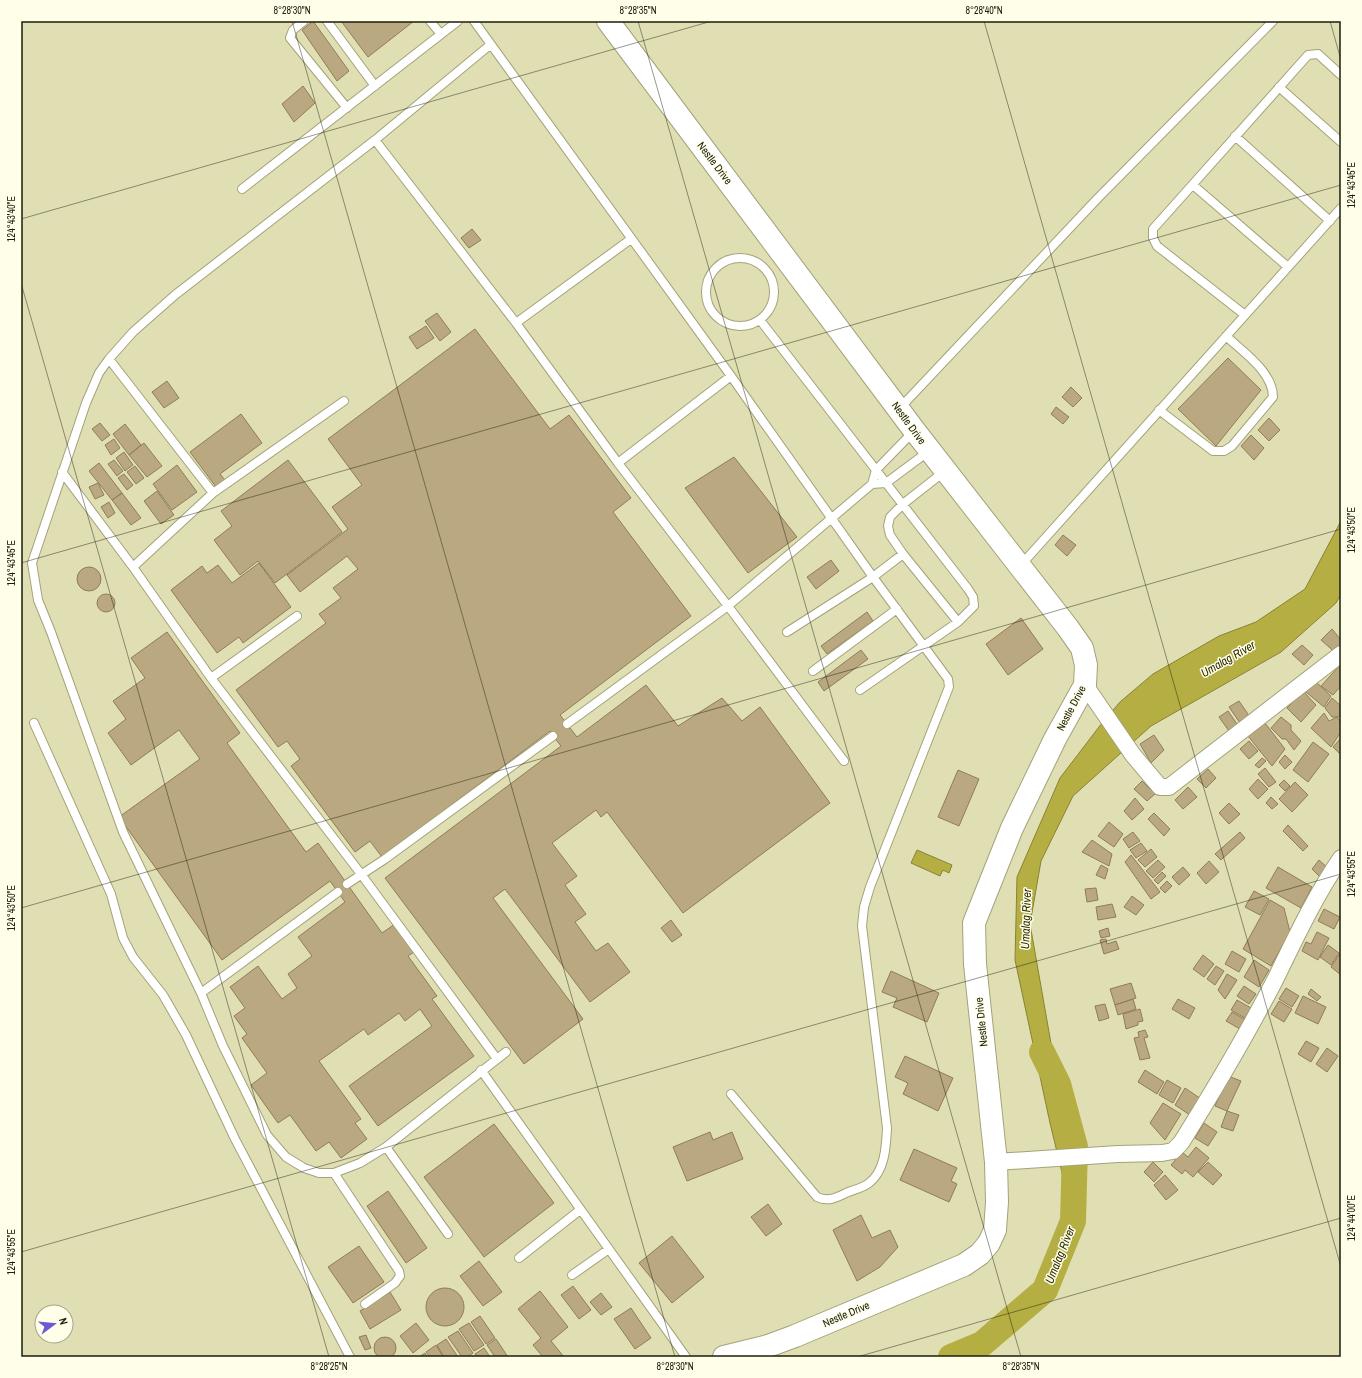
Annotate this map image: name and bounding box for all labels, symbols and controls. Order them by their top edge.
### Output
text: 8°28'30"N [273,4,311,17]
text: 8°28'35"N [619,4,657,17]
text: 8°28'40"N [965,4,1003,17]
street label: Nestle Drive [694,139,736,187]
text: 124°43'45"E [1345,162,1358,208]
text: 124°43'40"E [5,196,18,242]
street label: Nestle Drive [889,399,929,447]
text: 124°43'50"E [1345,507,1358,553]
text: 124°43'45"E [5,540,18,586]
water label: Umalag River [1198,637,1259,681]
street label: Nestle Drive [1053,683,1089,733]
text: 124°43'55"E [1345,851,1358,897]
text: 124°43'50"E [5,885,18,931]
water label: Umalag River [1017,888,1035,949]
street label: Nestle Drive [971,997,991,1047]
text: 124°44'00"E [1345,1195,1358,1241]
water label: Umalag River [1041,1223,1079,1286]
text: 124°43'55"E [5,1229,18,1275]
street label: Nestle Drive [820,1298,872,1330]
north arrow [34,1304,74,1344]
text: N [56,1316,71,1326]
text: 8°28'25"N [310,1360,348,1373]
text: 8°28'30"N [656,1360,694,1373]
text: 8°28'35"N [1002,1360,1040,1373]

